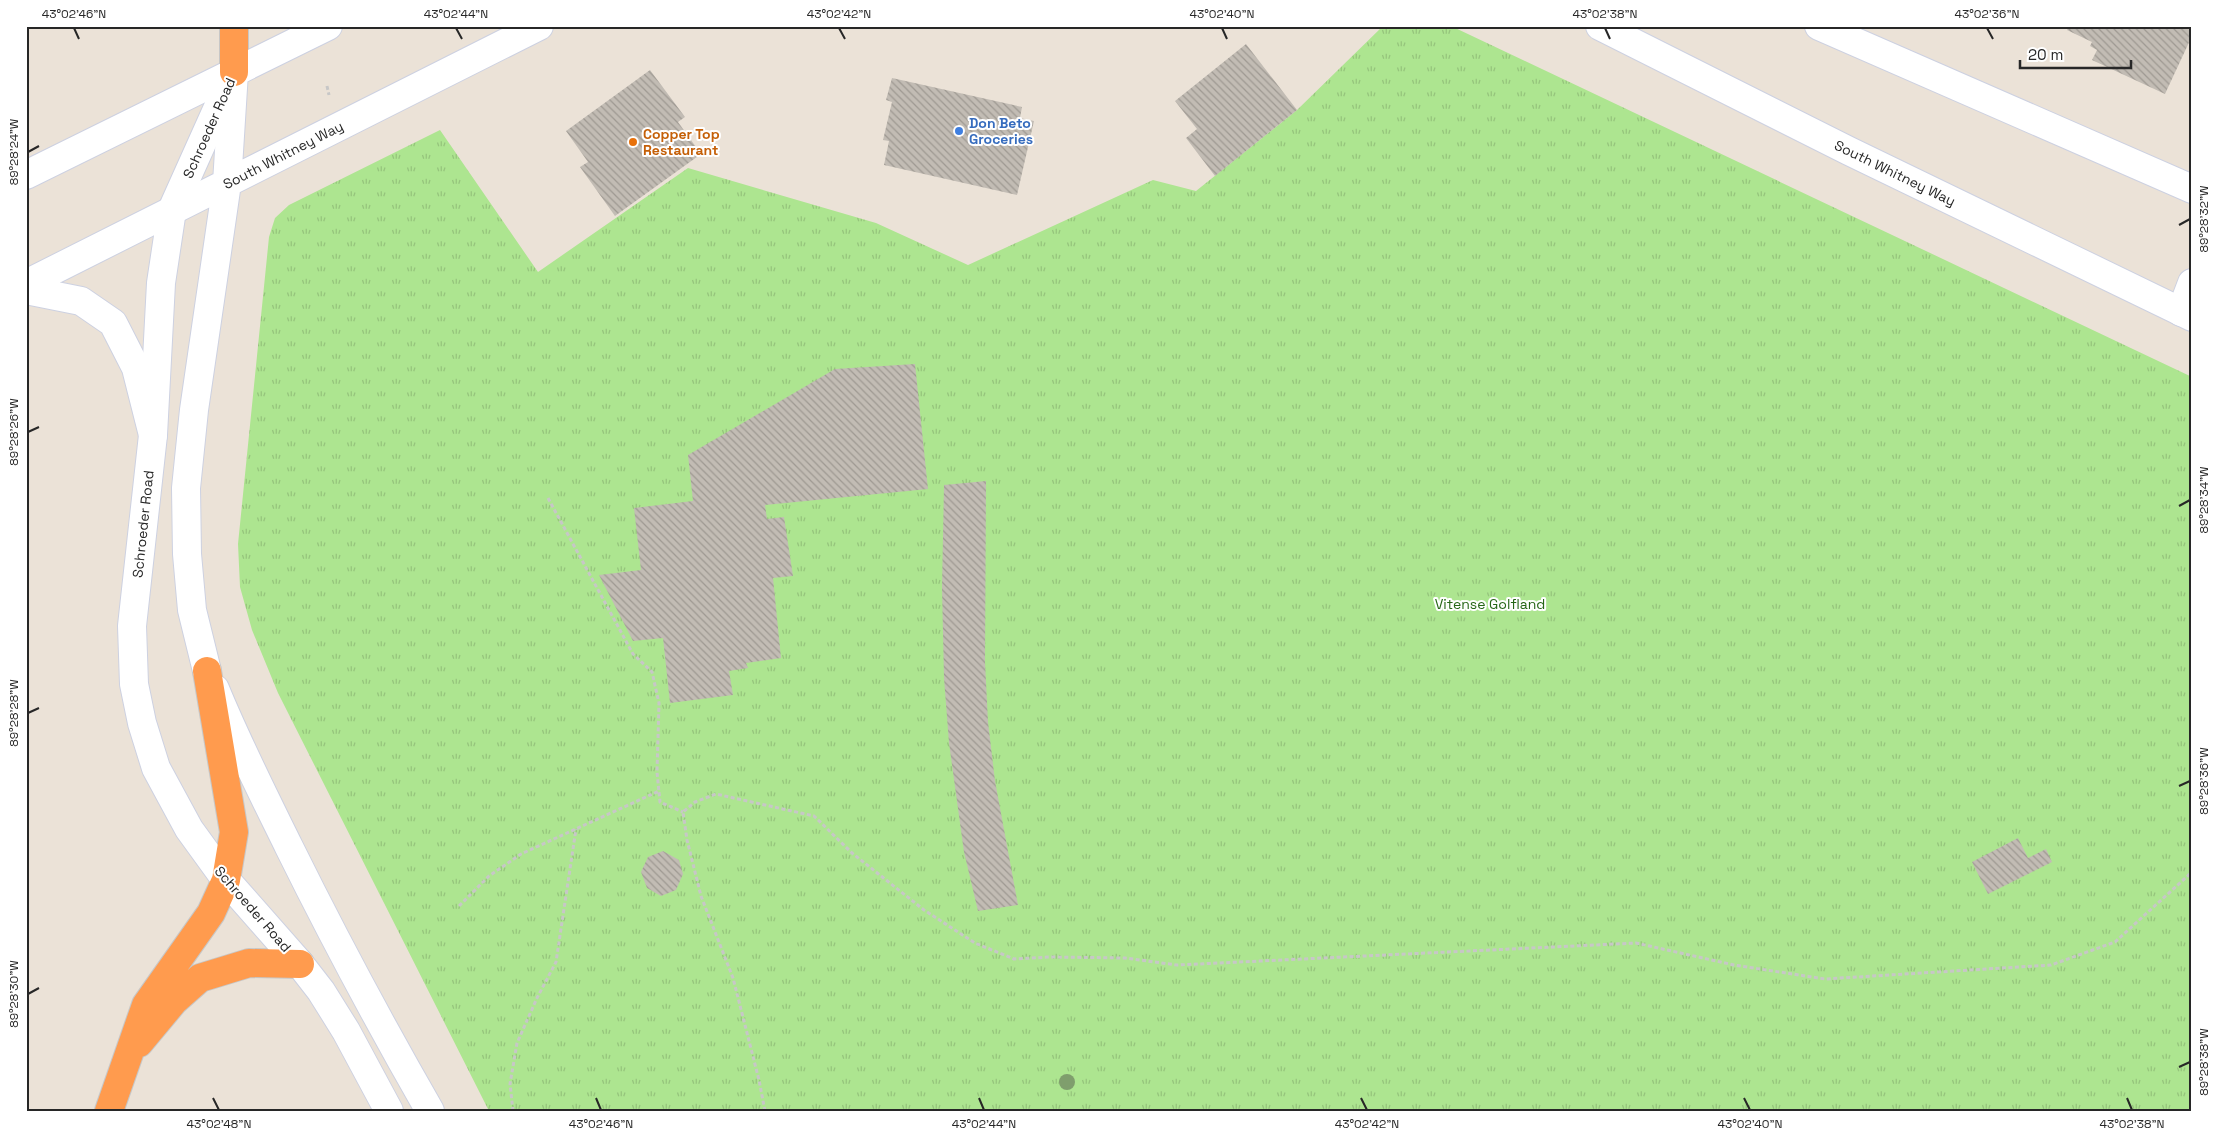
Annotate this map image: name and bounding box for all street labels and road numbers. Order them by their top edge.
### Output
street label: Schroeder Road [179,75,239,181]
street label: South Whitney Way [220,117,346,193]
street label: South Whitney Way [1832,136,1958,210]
street label: Schroeder Road [128,469,158,579]
street label: Schroeder Road [211,862,295,956]

